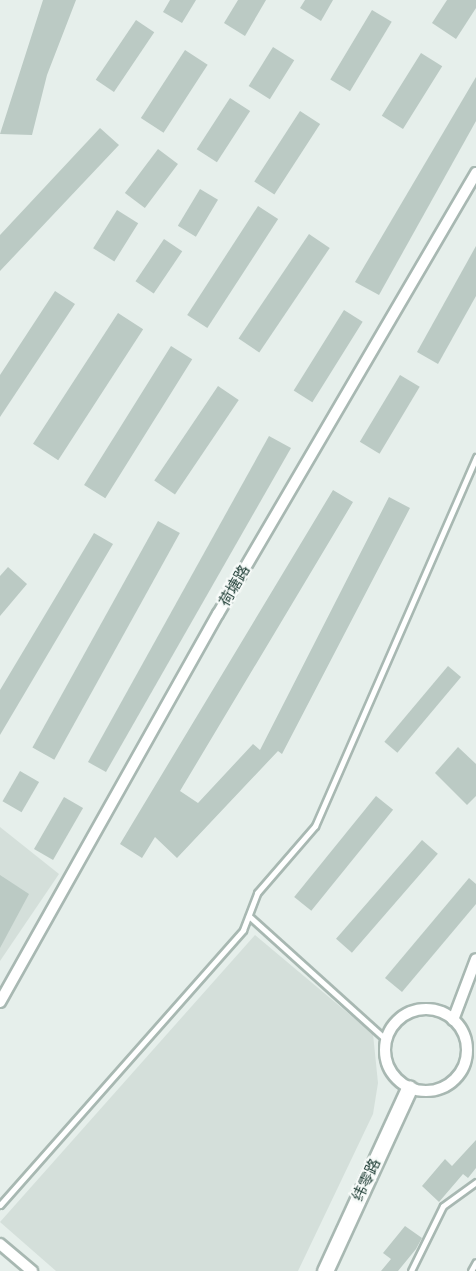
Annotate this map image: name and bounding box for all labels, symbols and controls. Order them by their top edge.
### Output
street label: 荷塘路 [216,562,254,610]
street label: 纬零路 [349,1156,385,1204]

